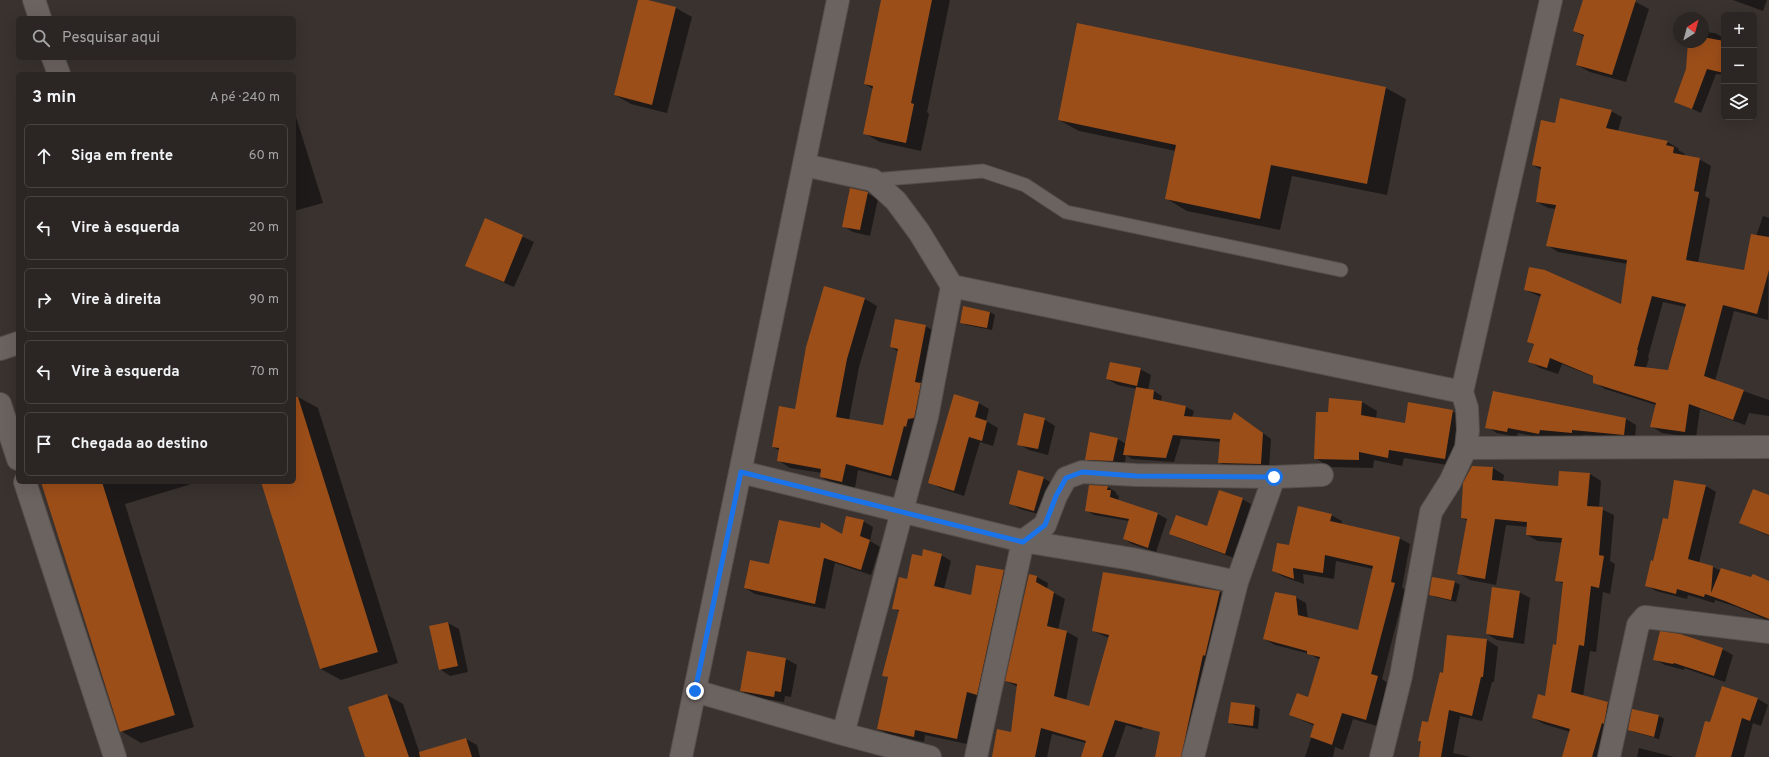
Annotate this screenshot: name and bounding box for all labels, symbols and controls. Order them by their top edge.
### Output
north arrow [1673,12,1709,48]
map controls [1721,12,1757,120]
button: + [1721,12,1757,48]
search box [16,16,296,60]
icon: search [30,27,52,49]
text: Pesquisar aqui [62,29,160,48]
button: − [1721,48,1757,84]
button: layers [1721,84,1757,120]
text: 3 min [32,87,76,109]
text: A pé · 240 m [210,90,280,106]
icon: ahead [33,145,55,167]
text: Siga em frente [71,147,173,166]
text: 60 m [249,148,279,164]
icon: left [33,217,55,239]
text: Vire à esquerda [71,219,180,238]
text: 20 m [249,220,279,236]
icon: right [33,289,55,311]
text: Vire à direita [71,291,161,310]
text: 90 m [249,292,279,308]
icon: left [33,361,55,383]
text: Vire à esquerda [71,363,180,382]
text: 70 m [250,364,279,380]
icon: arrive [33,433,55,455]
text: Chegada ao destino [71,435,208,454]
route start [1265,468,1283,486]
route end [686,682,704,700]

